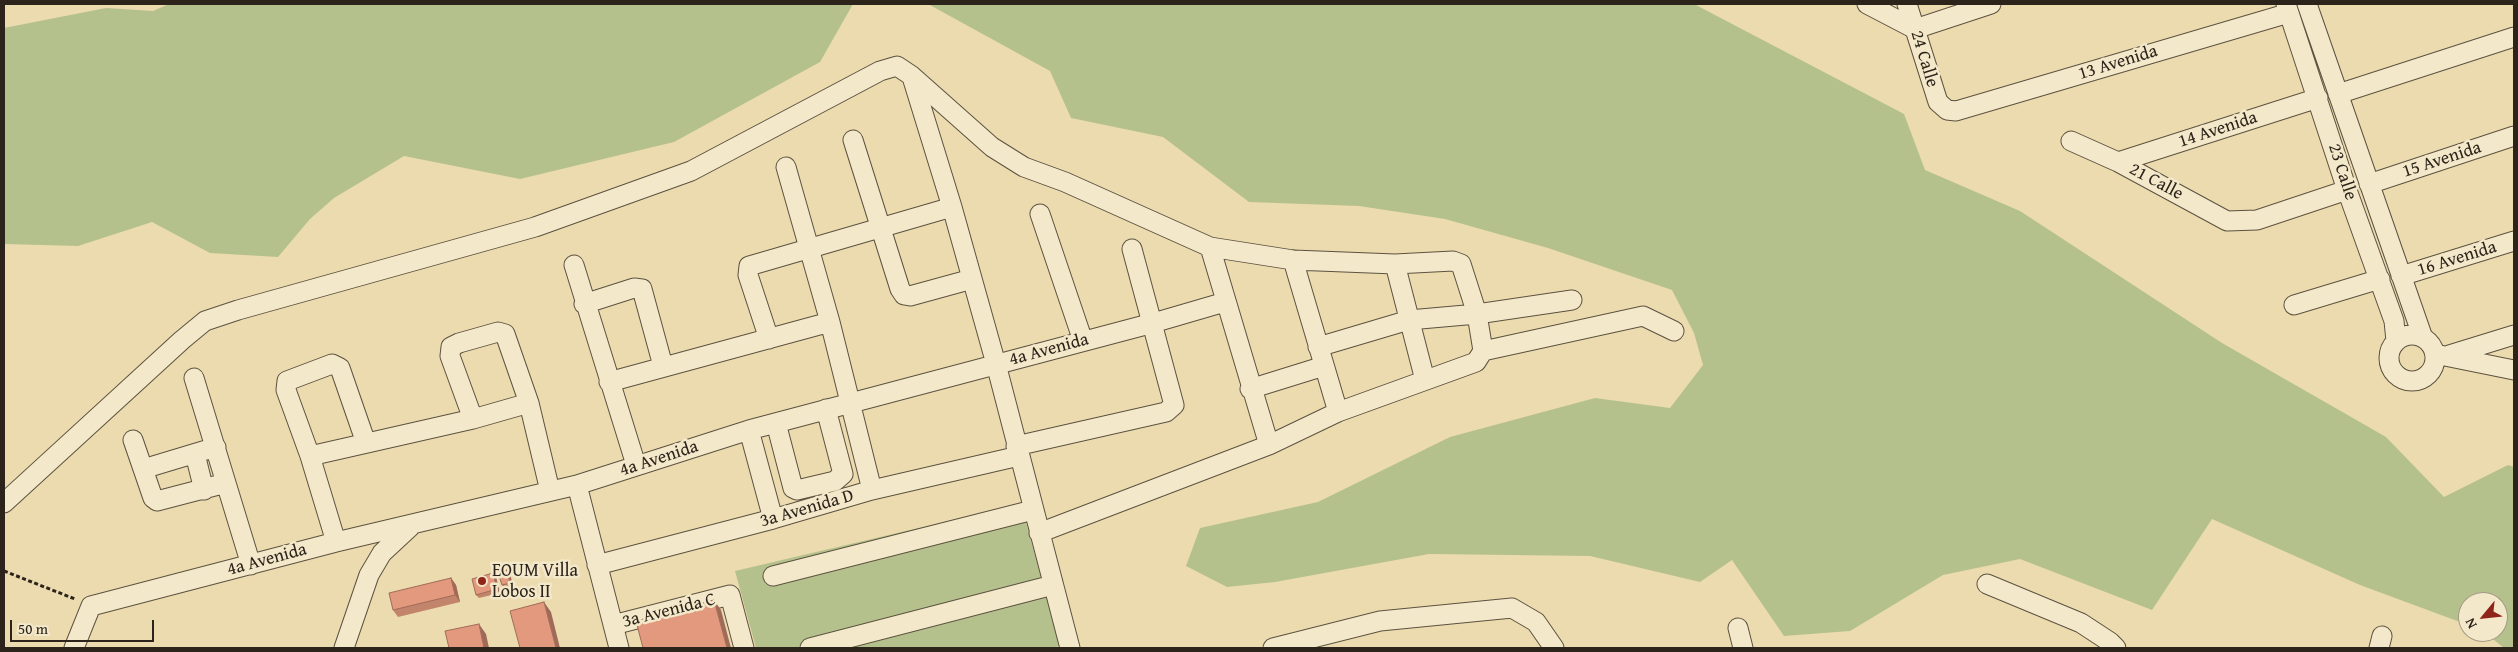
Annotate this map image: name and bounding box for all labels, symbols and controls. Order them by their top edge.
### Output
street label: 24 Calle [1905,28,1943,90]
street label: 13 Avenida [2076,41,2160,85]
street label: 14 Avenida [2176,107,2260,153]
street label: 15 Avenida [2400,137,2484,183]
street label: 23 Calle [2323,141,2361,203]
street label: 21 Calle [2125,159,2187,205]
street label: 16 Avenida [2415,237,2499,281]
street label: 4a Avenida [1007,329,1091,371]
street label: 4a Avenida [617,436,701,482]
street label: 3a Avenida D [758,485,856,533]
street label: 4a Avenida [225,539,309,581]
place label: EOUM Villa Lobos II [492,560,578,602]
marker: EOUM Villa Lobos II [476,575,488,587]
street label: 3a Avenida C [620,589,718,633]
north arrow [2458,592,2508,642]
scale bar [12,610,156,642]
text: N [2460,615,2482,632]
text: 50 m [18,618,48,639]

